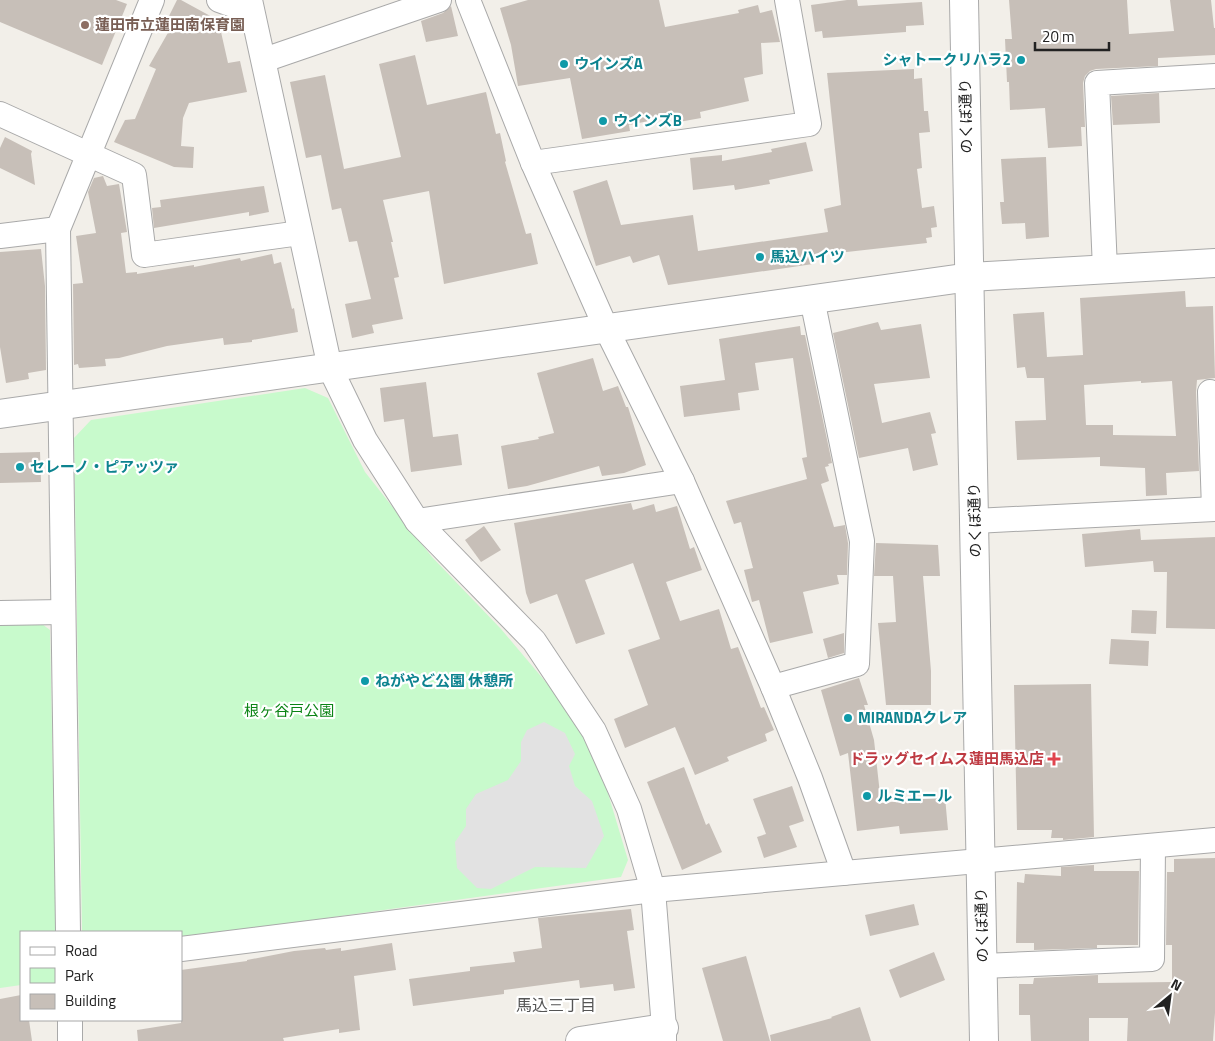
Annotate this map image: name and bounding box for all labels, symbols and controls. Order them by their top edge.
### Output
place label: 蓮田市立蓮田南保育園 [95,13,245,36]
marker: 蓮田市立蓮田南保育園 [79,19,91,31]
scale bar [1035,20,1109,52]
text: 20 m [1042,25,1075,48]
place label: シャトークリハラ2 [883,48,1011,71]
place label: ウインズA [574,52,643,75]
marker: シャトークリハラ2 [1015,54,1027,66]
marker: ウインズA [558,58,570,70]
street label: のくぼ通り [953,78,978,154]
place label: ウインズB [613,109,682,132]
marker: ウインズB [597,115,609,127]
place label: 馬込ハイツ [770,245,845,268]
marker: 馬込ハイツ [754,251,766,263]
place label: セレーノ・ピアッツァ [30,455,179,478]
marker: セレーノ・ピアッツァ [14,461,26,473]
street label: のくぼ通り [962,482,987,558]
place label: ねがやど公園 休憩所 [375,669,513,692]
marker: ねがやど公園 休憩所 [359,675,371,687]
park label: 根ヶ谷戸公園 [244,699,334,722]
place label: MIRANDAクレア [858,706,967,729]
marker: MIRANDAクレア [842,712,854,724]
place label: ドラッグセイムス蓮田馬込店 [849,747,1044,770]
marker: ドラッグセイムス蓮田馬込店 [1048,753,1060,765]
place label: ルミエール [877,784,952,807]
marker: ルミエール [861,790,873,802]
street label: のくぼ通り [969,887,994,963]
legend [20,931,182,1021]
text: Road [65,939,97,962]
text: Park [65,964,94,987]
north arrow [1145,971,1195,1021]
text: N [1167,973,1186,996]
text: Building [65,989,116,1012]
district label: 馬込三丁目 [516,993,596,1017]

